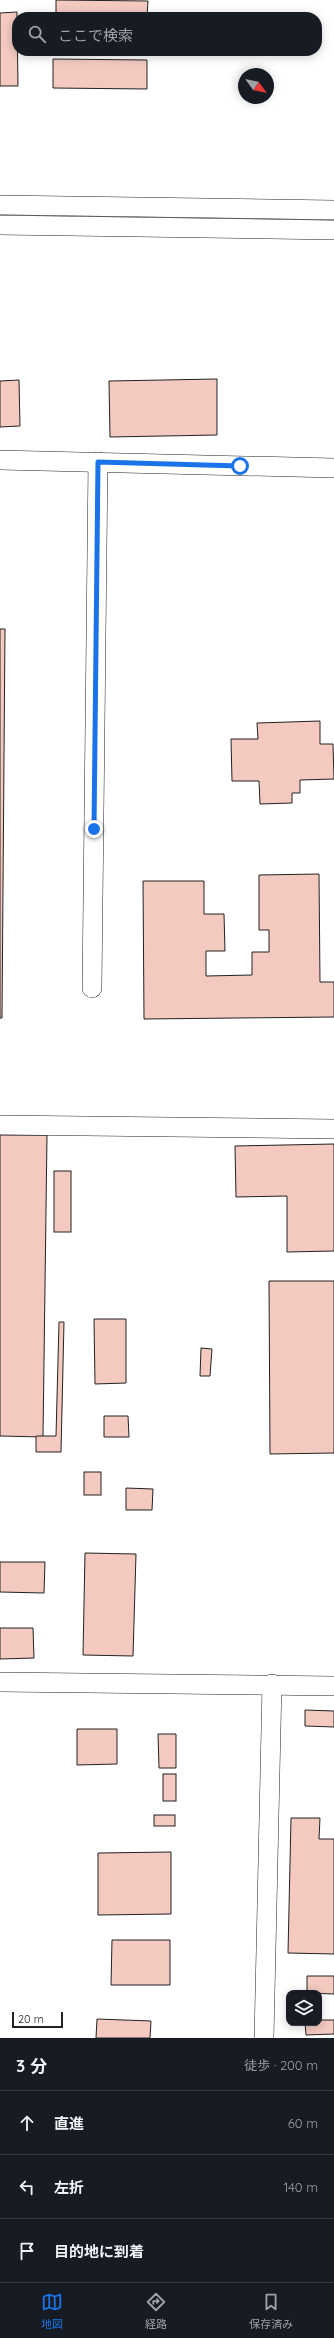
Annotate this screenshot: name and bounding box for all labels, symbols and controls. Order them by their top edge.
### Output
search box [12,12,322,56]
icon: search [26,23,48,45]
text: ここで検索 [58,26,133,45]
north arrow [238,68,274,104]
route start [231,457,249,475]
route end [85,820,103,838]
map controls [286,1990,322,2026]
button: layers [286,1990,322,2026]
scale bar [12,2010,63,2029]
text: 20 m [18,2012,44,2026]
text: 3 分 [16,2055,47,2076]
text: 徒歩 · 200 m [244,2057,318,2073]
icon: ahead [16,2112,38,2134]
text: 直進 [54,2114,84,2133]
text: 60 m [288,2115,318,2131]
icon: left [16,2176,38,2198]
text: 左折 [54,2178,84,2197]
text: 140 m [283,2179,318,2195]
icon: arrive [16,2240,38,2262]
text: 目的地に到着 [54,2242,144,2261]
tab: 地図 [41,2291,63,2331]
tab: 経路 [145,2291,167,2331]
tab: 保存済み [249,2291,293,2331]

